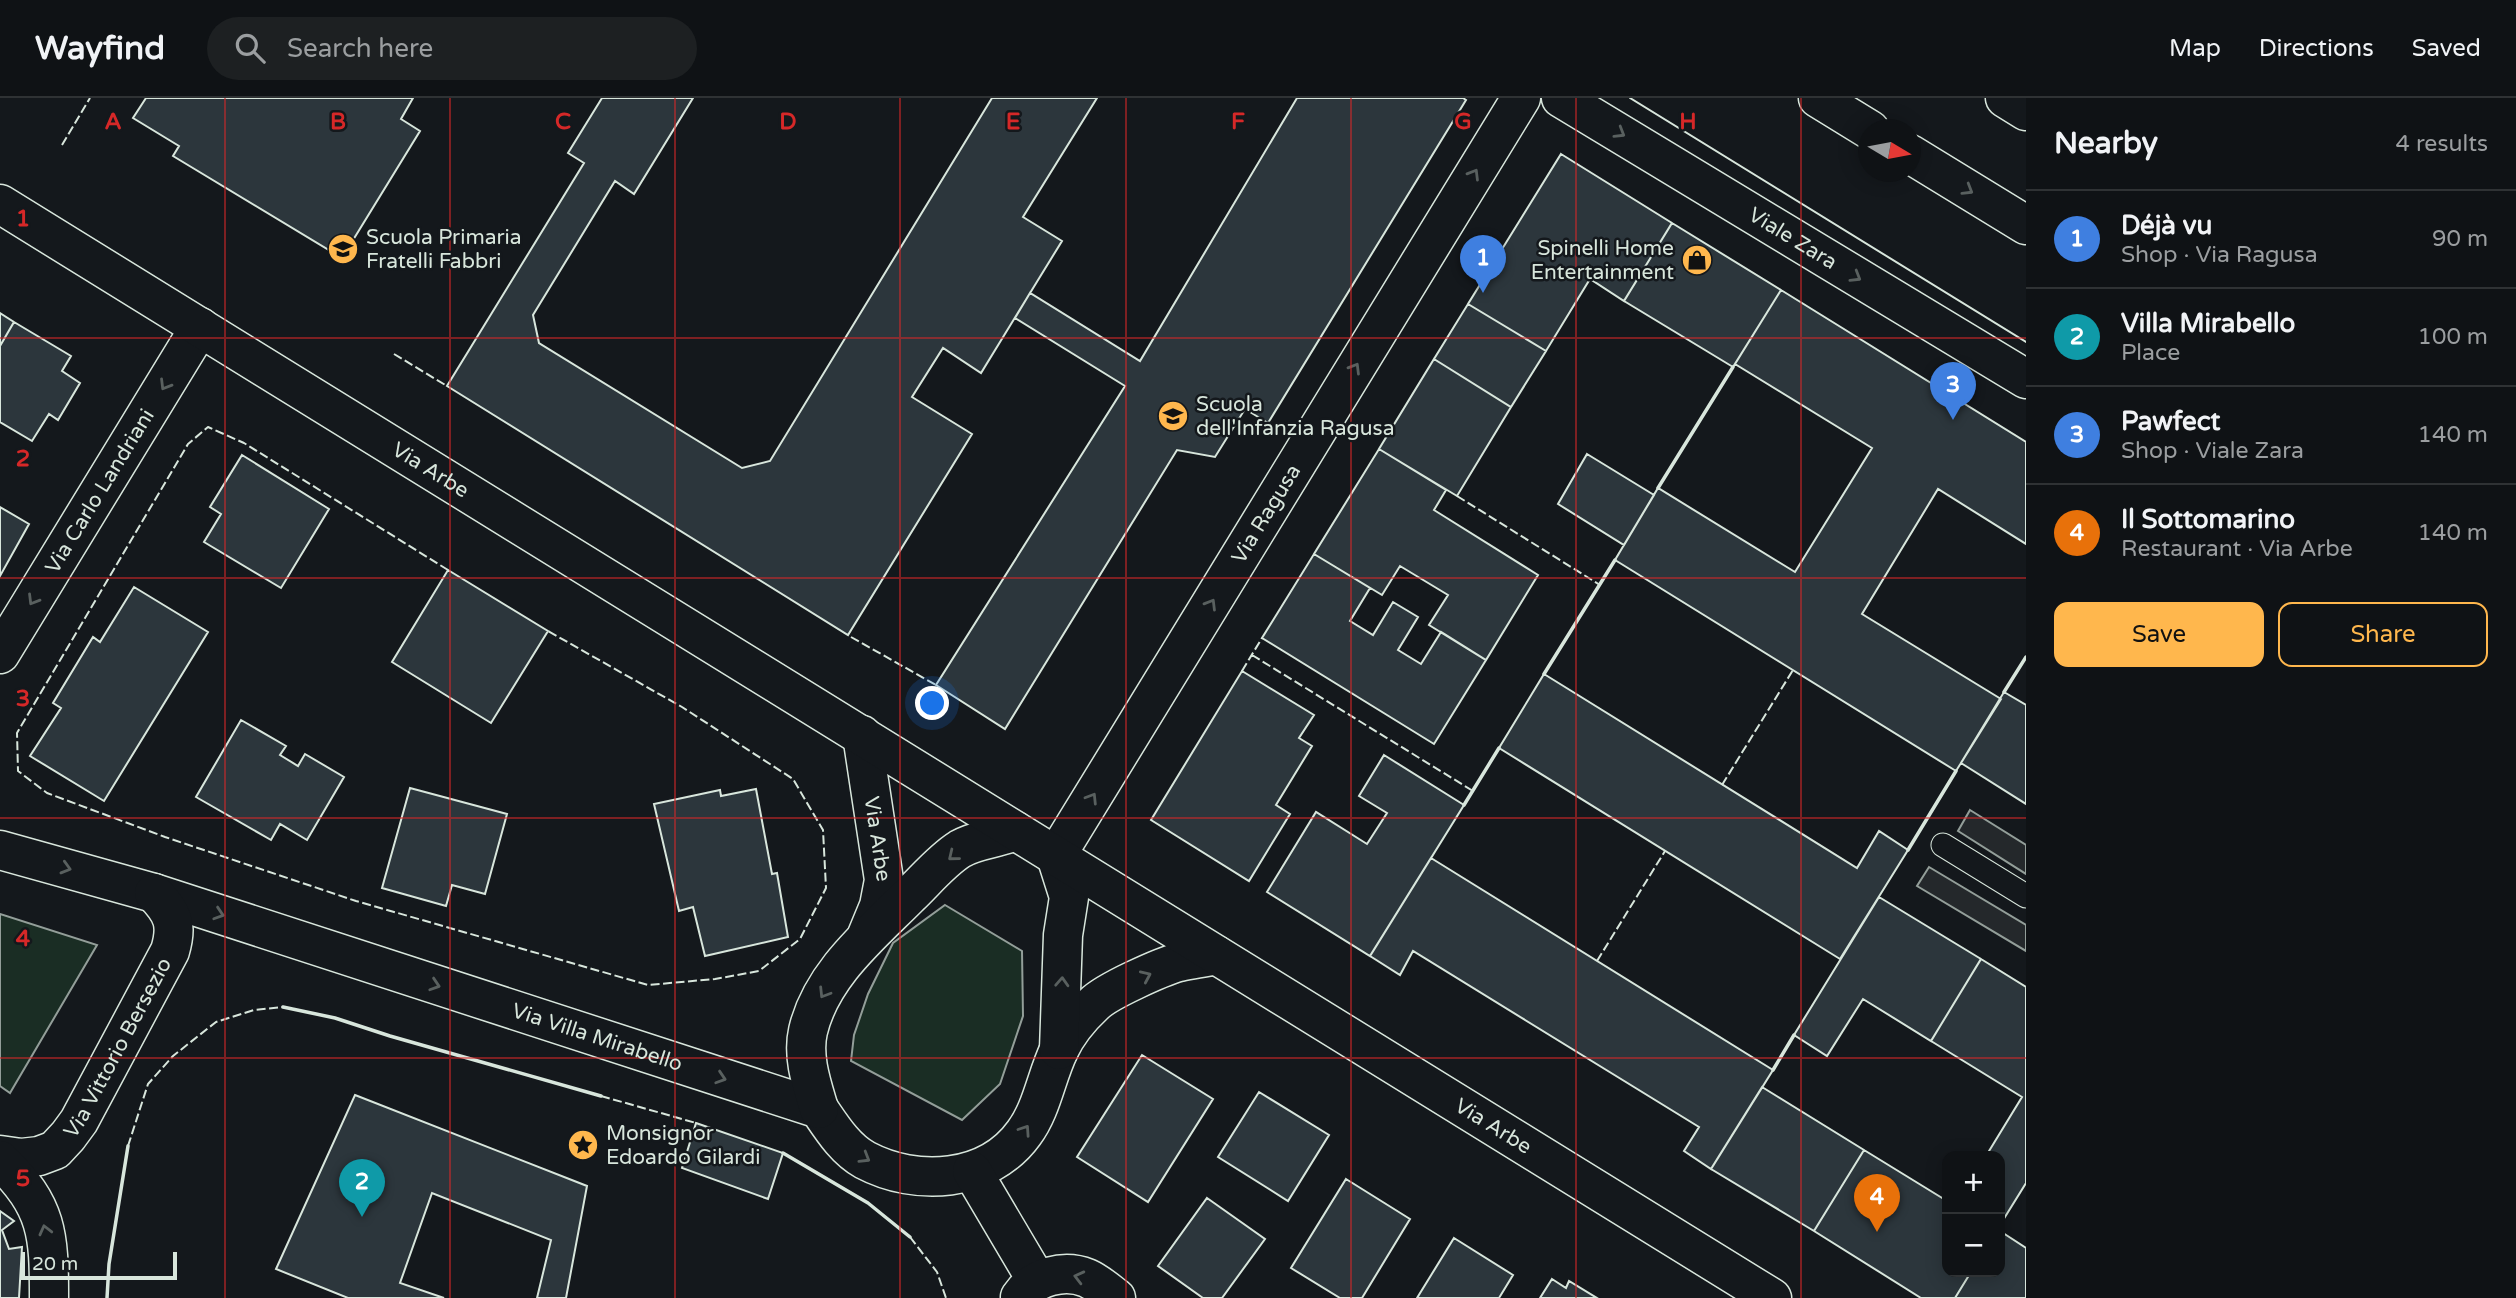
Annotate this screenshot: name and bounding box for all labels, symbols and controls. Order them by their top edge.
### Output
search box [207,17,697,80]
text: Wayfind [35,29,165,68]
icon: search [231,29,269,67]
text: Search here [287,33,433,64]
text: Map [2169,34,2221,63]
text: Directions [2259,34,2374,63]
text: Saved [2412,34,2481,63]
text: A [104,108,122,136]
text: B [330,108,346,136]
text: C [555,108,571,136]
text: D [779,108,797,136]
text: E [1006,108,1020,136]
text: F [1231,108,1245,136]
text: G [1454,108,1472,136]
text: H [1679,108,1697,136]
north arrow [1858,119,1921,182]
one-way arrow [1612,125,1625,138]
text: Nearby [2054,125,2158,162]
text: 4 results [2395,130,2488,158]
one-way arrow [1466,169,1479,182]
one-way arrow [1961,181,1974,194]
street label: Viale Zara [1744,202,1842,274]
text: 1 [16,205,30,233]
text: Déjà vu [2121,210,2212,241]
place label: Scuola Primaria Fratelli Fabbri [366,225,522,274]
text: 1 [2070,225,2084,253]
text: 90 m [2432,225,2488,253]
school or university icon: Scuola Primaria Fratelli Fabbri [326,232,360,266]
pin: 1 [1460,235,1506,293]
place label: Spinelli Home Entertainment [1531,236,1674,285]
text: Shop · Via Ragusa [2121,241,2318,269]
shop icon: Spinelli Home Entertainment [1680,243,1714,277]
one-way arrow [1849,268,1862,281]
text: Villa Mirabello [2121,308,2295,339]
text: 2 [2070,323,2084,351]
text: 100 m [2418,323,2488,351]
text: Place [2121,339,2180,367]
pin: 3 [1930,362,1976,420]
one-way arrow [1347,363,1360,376]
one-way arrow [160,378,173,391]
place label: Scuola dell'Infanzia Ragusa [1196,392,1394,441]
school or university icon: Scuola dell'Infanzia Ragusa [1156,399,1190,433]
street label: Via Carlo Landriani [40,404,159,578]
text: Pawfect [2121,406,2220,437]
text: 3 [2070,421,2084,449]
text: 140 m [2418,421,2488,449]
street label: Via Arbe [388,437,474,503]
text: Shop · Viale Zara [2121,437,2304,465]
text: 2 [16,445,30,473]
street label: Via Ragusa [1226,460,1306,568]
text: Il Sottomarino [2121,504,2295,535]
text: 4 [2070,519,2084,547]
text: 140 m [2418,519,2488,547]
text: Restaurant · Via Arbe [2121,535,2353,563]
one-way arrow [29,593,42,606]
one-way arrow [1203,598,1216,611]
button: Save [2054,602,2264,667]
button: Share [2278,602,2488,667]
text: 3 [16,685,30,713]
your location [915,686,949,720]
one-way arrow [1084,792,1097,805]
street label: Via Arbe [859,795,897,883]
one-way arrow [948,848,961,860]
one-way arrow [59,860,71,875]
one-way arrow [212,906,224,921]
text: 4 [16,925,31,953]
street label: Via Vittorio Bersezio [58,953,177,1143]
one-way arrow [1139,970,1151,984]
one-way arrow [429,976,441,991]
one-way arrow [1054,976,1069,987]
one-way arrow [819,985,832,998]
street label: Via Villa Mirabello [509,998,686,1076]
one-way arrow [715,1069,727,1084]
street label: Via Arbe [1450,1093,1536,1159]
place label: Monsignor Edoardo Gilardi [606,1121,761,1170]
one-way arrow [1017,1124,1030,1137]
place icon: Monsignor Edoardo Gilardi [566,1128,600,1162]
one-way arrow [858,1150,871,1163]
map controls [1942,1151,2005,1277]
button: + [1942,1151,2005,1214]
pin: 2 [339,1159,385,1217]
text: 5 [16,1165,30,1193]
pin: 4 [1854,1174,1900,1232]
button: − [1942,1214,2005,1277]
one-way arrow [39,1224,53,1236]
scale bar [21,1249,177,1281]
text: 20 m [32,1253,78,1275]
one-way arrow [1073,1271,1085,1285]

